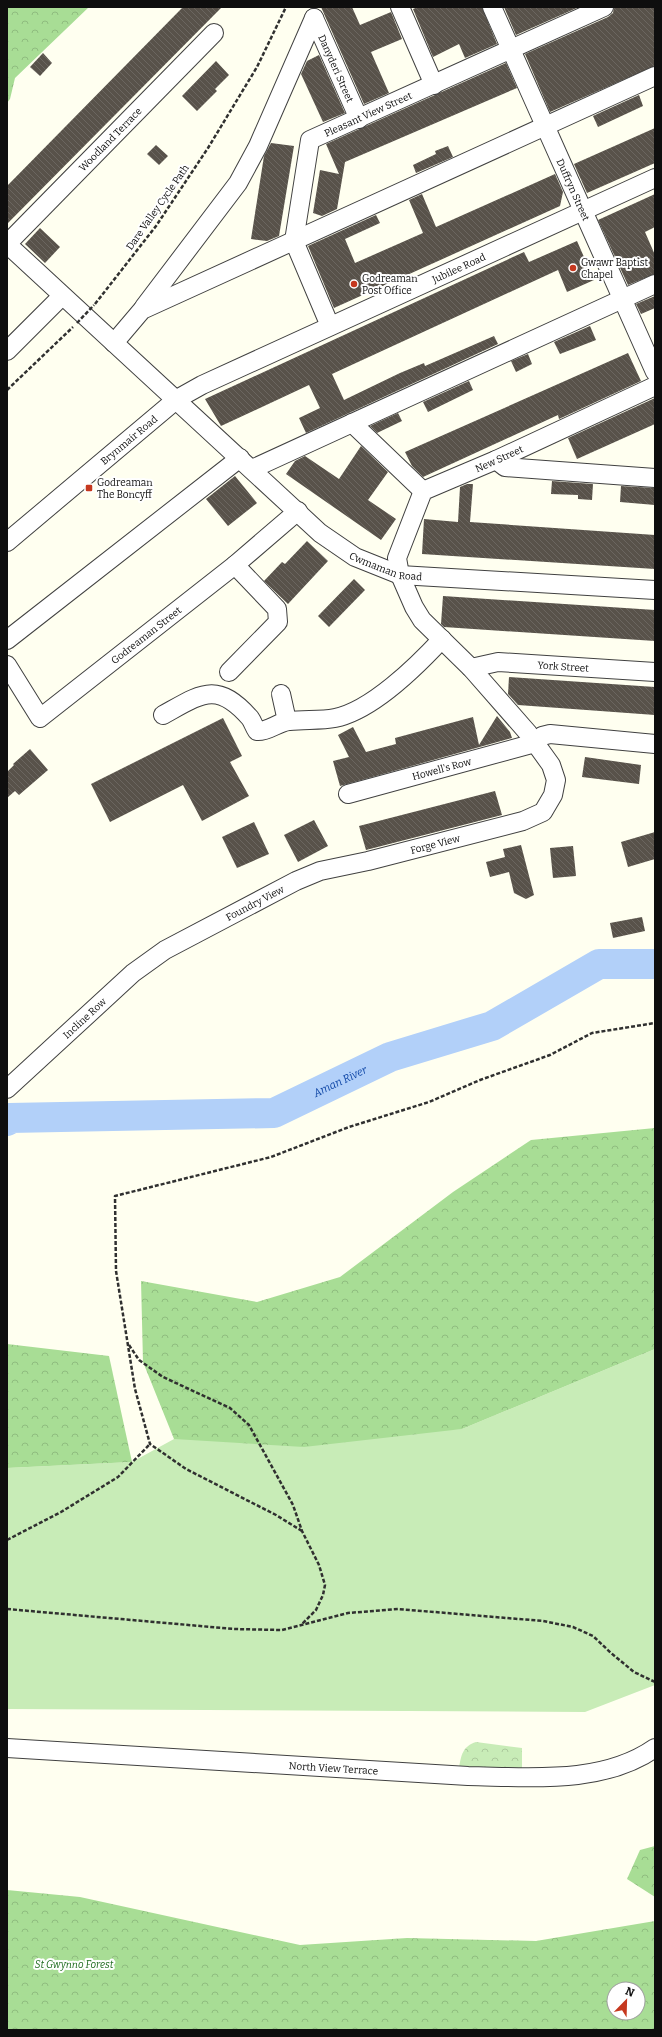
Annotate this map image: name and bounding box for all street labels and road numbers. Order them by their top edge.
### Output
street label: Danyderi Street [315,33,356,105]
street label: Pleasant View Street [322,90,414,140]
street label: Woodland Terrace [77,105,145,174]
street label: Duffryn Street [554,157,592,223]
street label: Dare Valley Cycle Path [124,162,192,253]
street label: Jubilee Road [430,251,488,286]
street label: Brynmair Road [99,413,160,468]
street label: New Street [473,443,526,475]
street label: Cwmaman Road [346,550,422,583]
street label: Godreaman Street [109,604,184,667]
street label: York Street [537,660,590,675]
street label: Howell's Row [411,755,474,783]
street label: Forge View [409,832,462,857]
street label: Foundry View [224,883,287,924]
street label: Incline Row [61,995,110,1041]
street label: North View Terrace [288,1760,378,1778]

